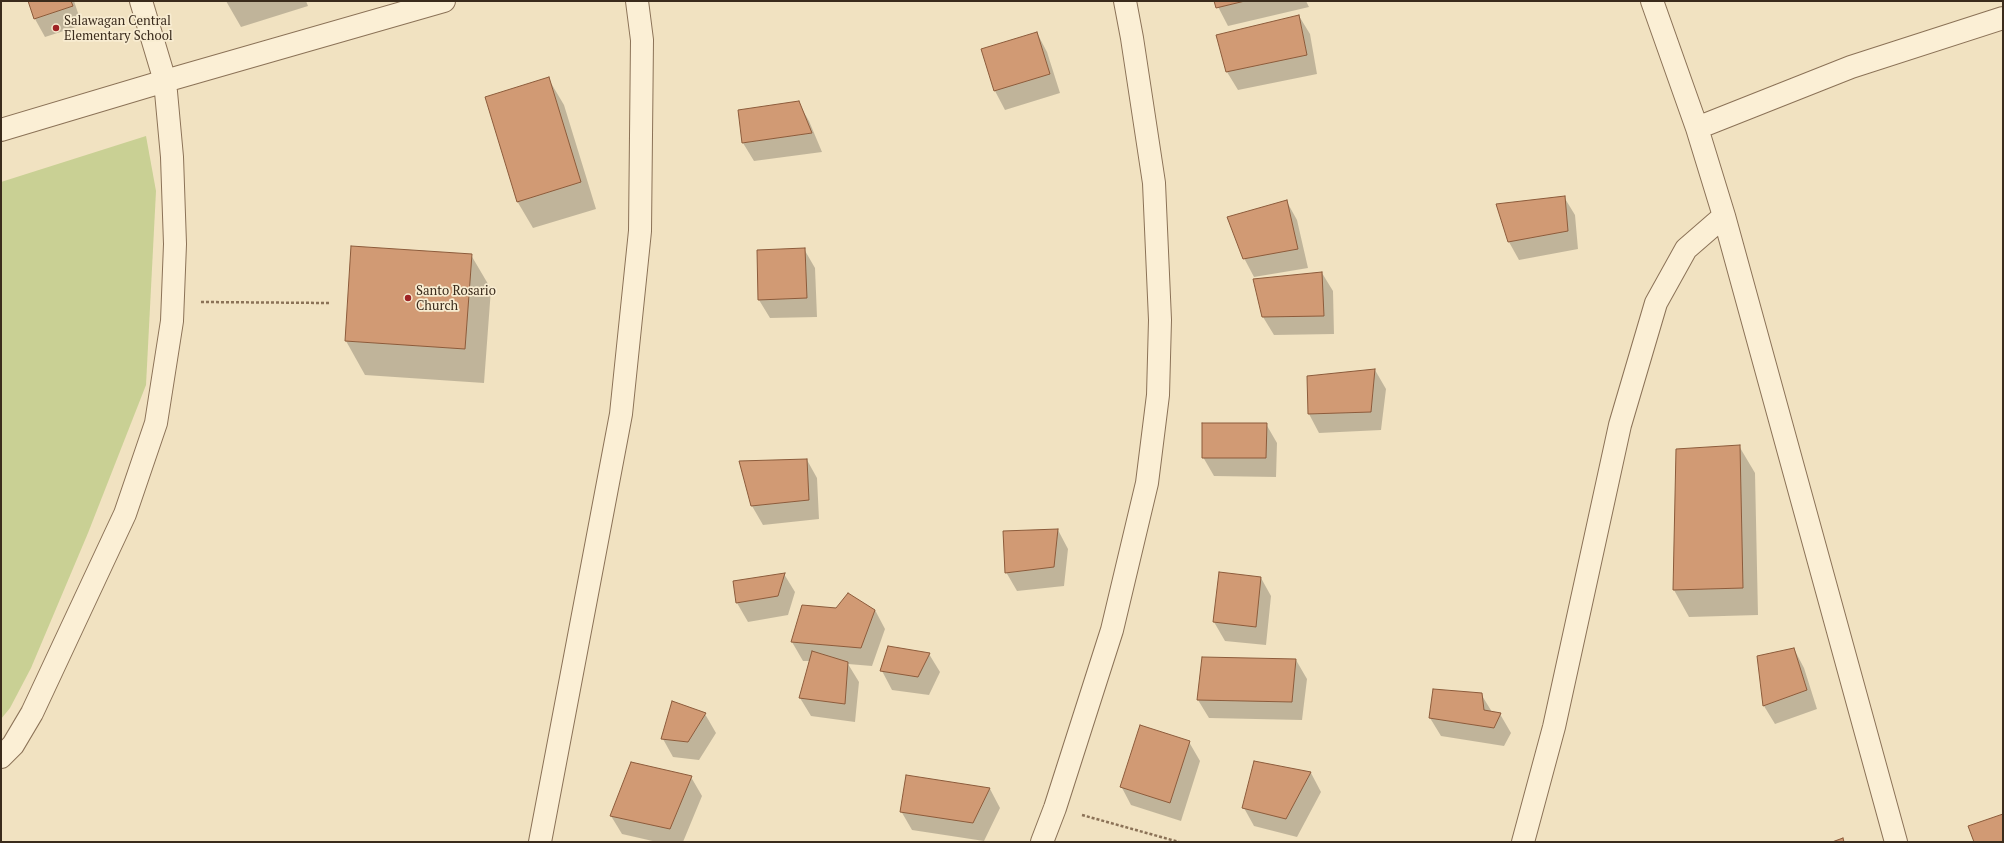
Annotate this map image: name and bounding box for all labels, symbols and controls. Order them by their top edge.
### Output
place label: Salawagan Central Elementary School [64,13,173,44]
marker: Salawagan Central Elementary School [51,23,61,33]
place label: Santo Rosario Church [416,283,496,314]
marker: Santo Rosario Church [403,293,413,303]

